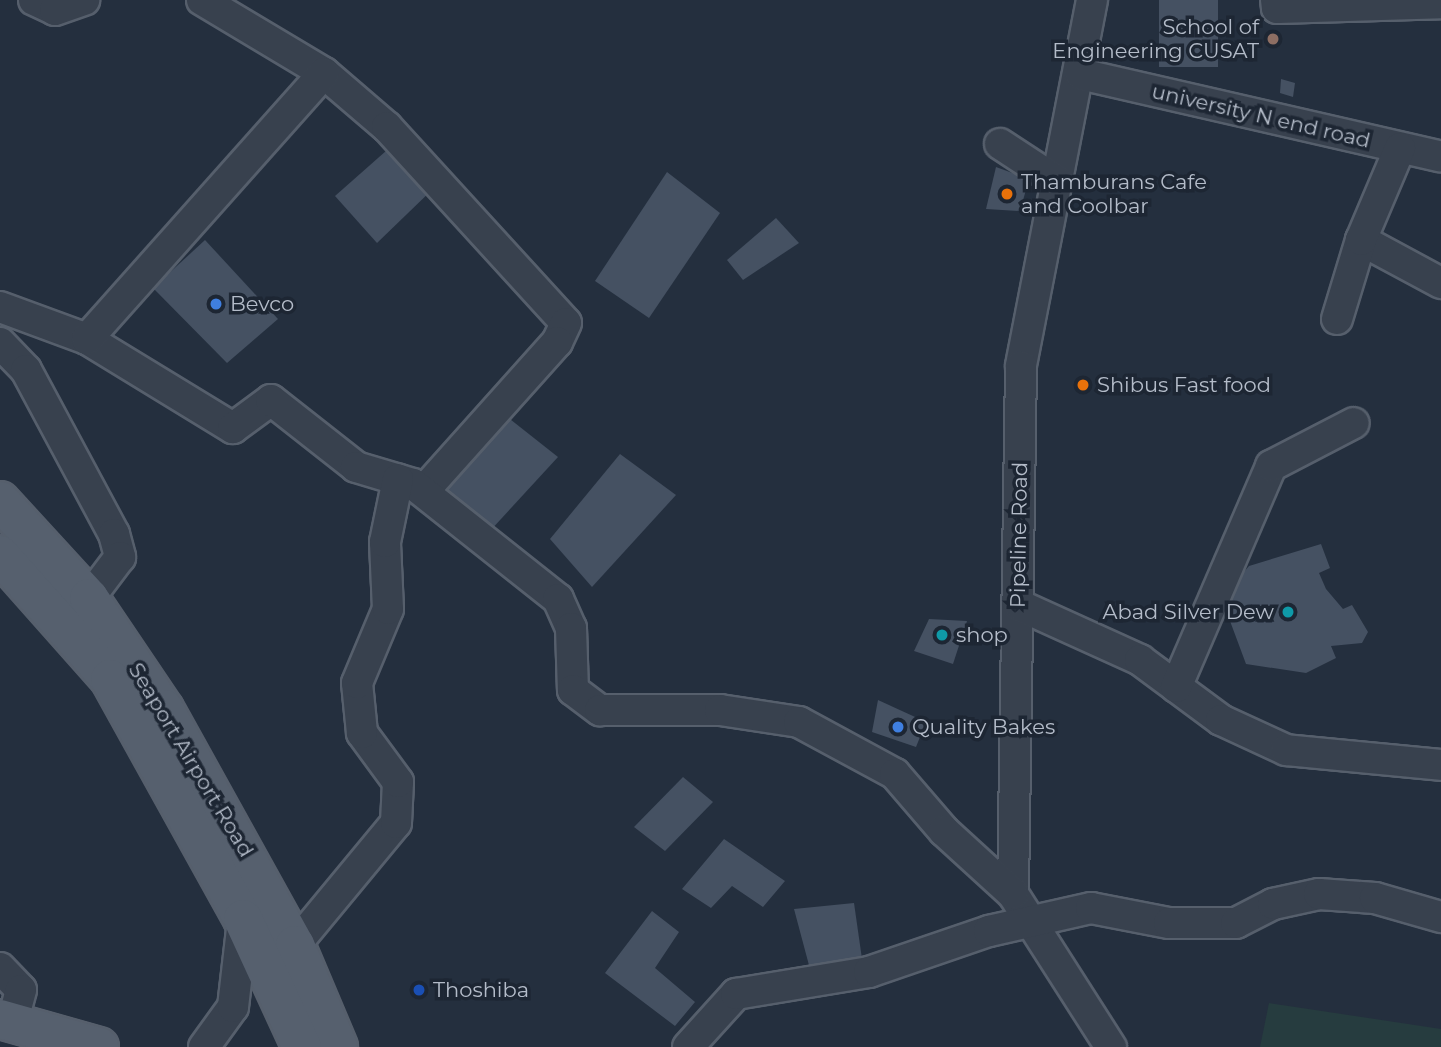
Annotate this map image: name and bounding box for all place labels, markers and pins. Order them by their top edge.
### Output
place label: School of Engineering CUSAT [1052,14,1259,64]
marker: School of Engineering CUSAT [1265,31,1281,47]
place label: Thamburans Cafe and Coolbar [1021,169,1207,219]
marker: Thamburans Cafe and Coolbar [999,186,1015,202]
place label: Bevco [230,291,294,317]
marker: Bevco [208,296,224,312]
place label: Shibus Fast food [1097,372,1271,398]
marker: Shibus Fast food [1075,377,1091,393]
place label: Abad Silver Dew [1102,599,1274,625]
marker: Abad Silver Dew [1280,604,1296,620]
place label: shop [956,622,1008,648]
marker: shop [934,627,950,643]
place label: Quality Bakes [912,714,1055,740]
marker: Quality Bakes [890,719,906,735]
place label: Thoshiba [433,977,529,1003]
marker: Thoshiba [411,982,427,998]

